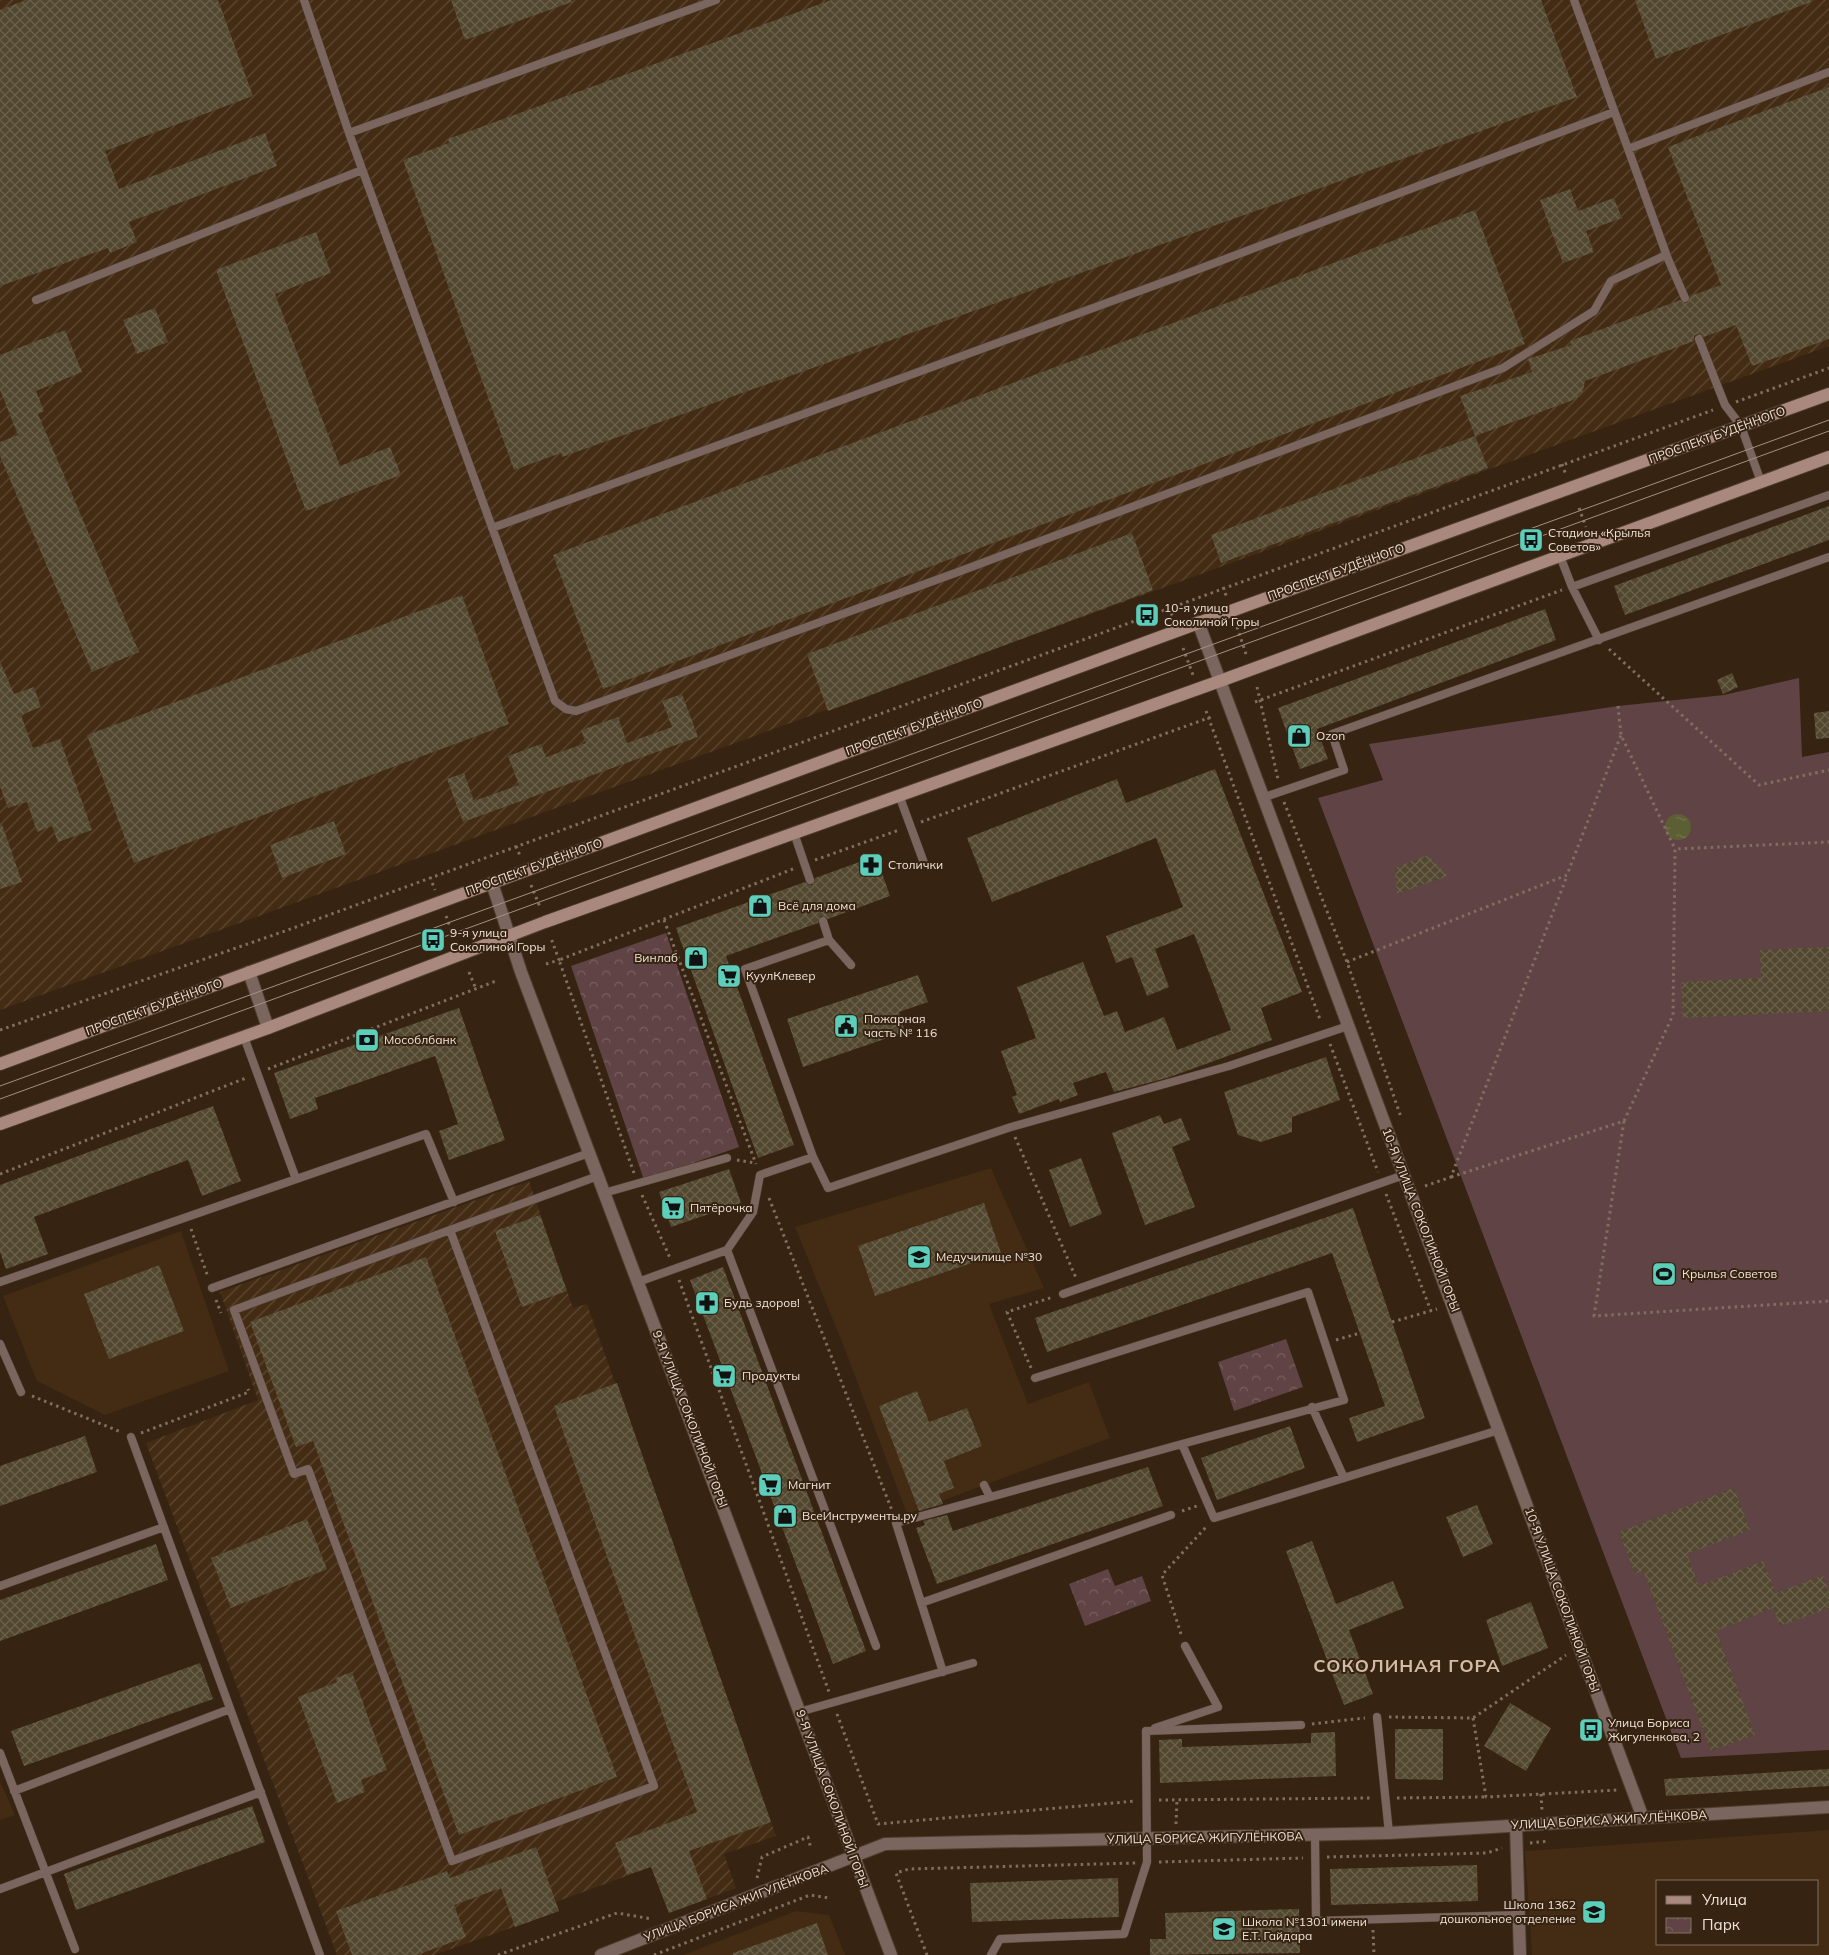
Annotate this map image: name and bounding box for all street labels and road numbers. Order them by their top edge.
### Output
street label: ПРОСПЕКТ БУДЁННОГО [1646,403,1787,466]
street label: ПРОСПЕКТ БУДЁННОГО [1265,540,1406,603]
street label: ПРОСПЕКТ БУДЁННОГО [843,695,984,758]
street label: ПРОСПЕКТ БУДЁННОГО [463,835,604,898]
street label: ПРОСПЕКТ БУДЁННОГО [83,975,224,1038]
street label: 10-Я УЛИЦА СОКОЛИНОЙ ГОРЫ [1379,1126,1464,1314]
street label: 9-Я УЛИЦА СОКОЛИНОЙ ГОРЫ [650,1328,731,1510]
street label: 10-Я УЛИЦА СОКОЛИНОЙ ГОРЫ [1522,1505,1603,1694]
street label: 9-Я УЛИЦА СОКОЛИНОЙ ГОРЫ [793,1708,872,1890]
street label: УЛИЦА БОРИСА ЖИГУЛЁНКОВА [1509,1807,1708,1832]
street label: УЛИЦА БОРИСА ЖИГУЛЁНКОВА [1106,1828,1304,1847]
street label: УЛИЦА БОРИСА ЖИГУЛЁНКОВА [640,1860,830,1945]

